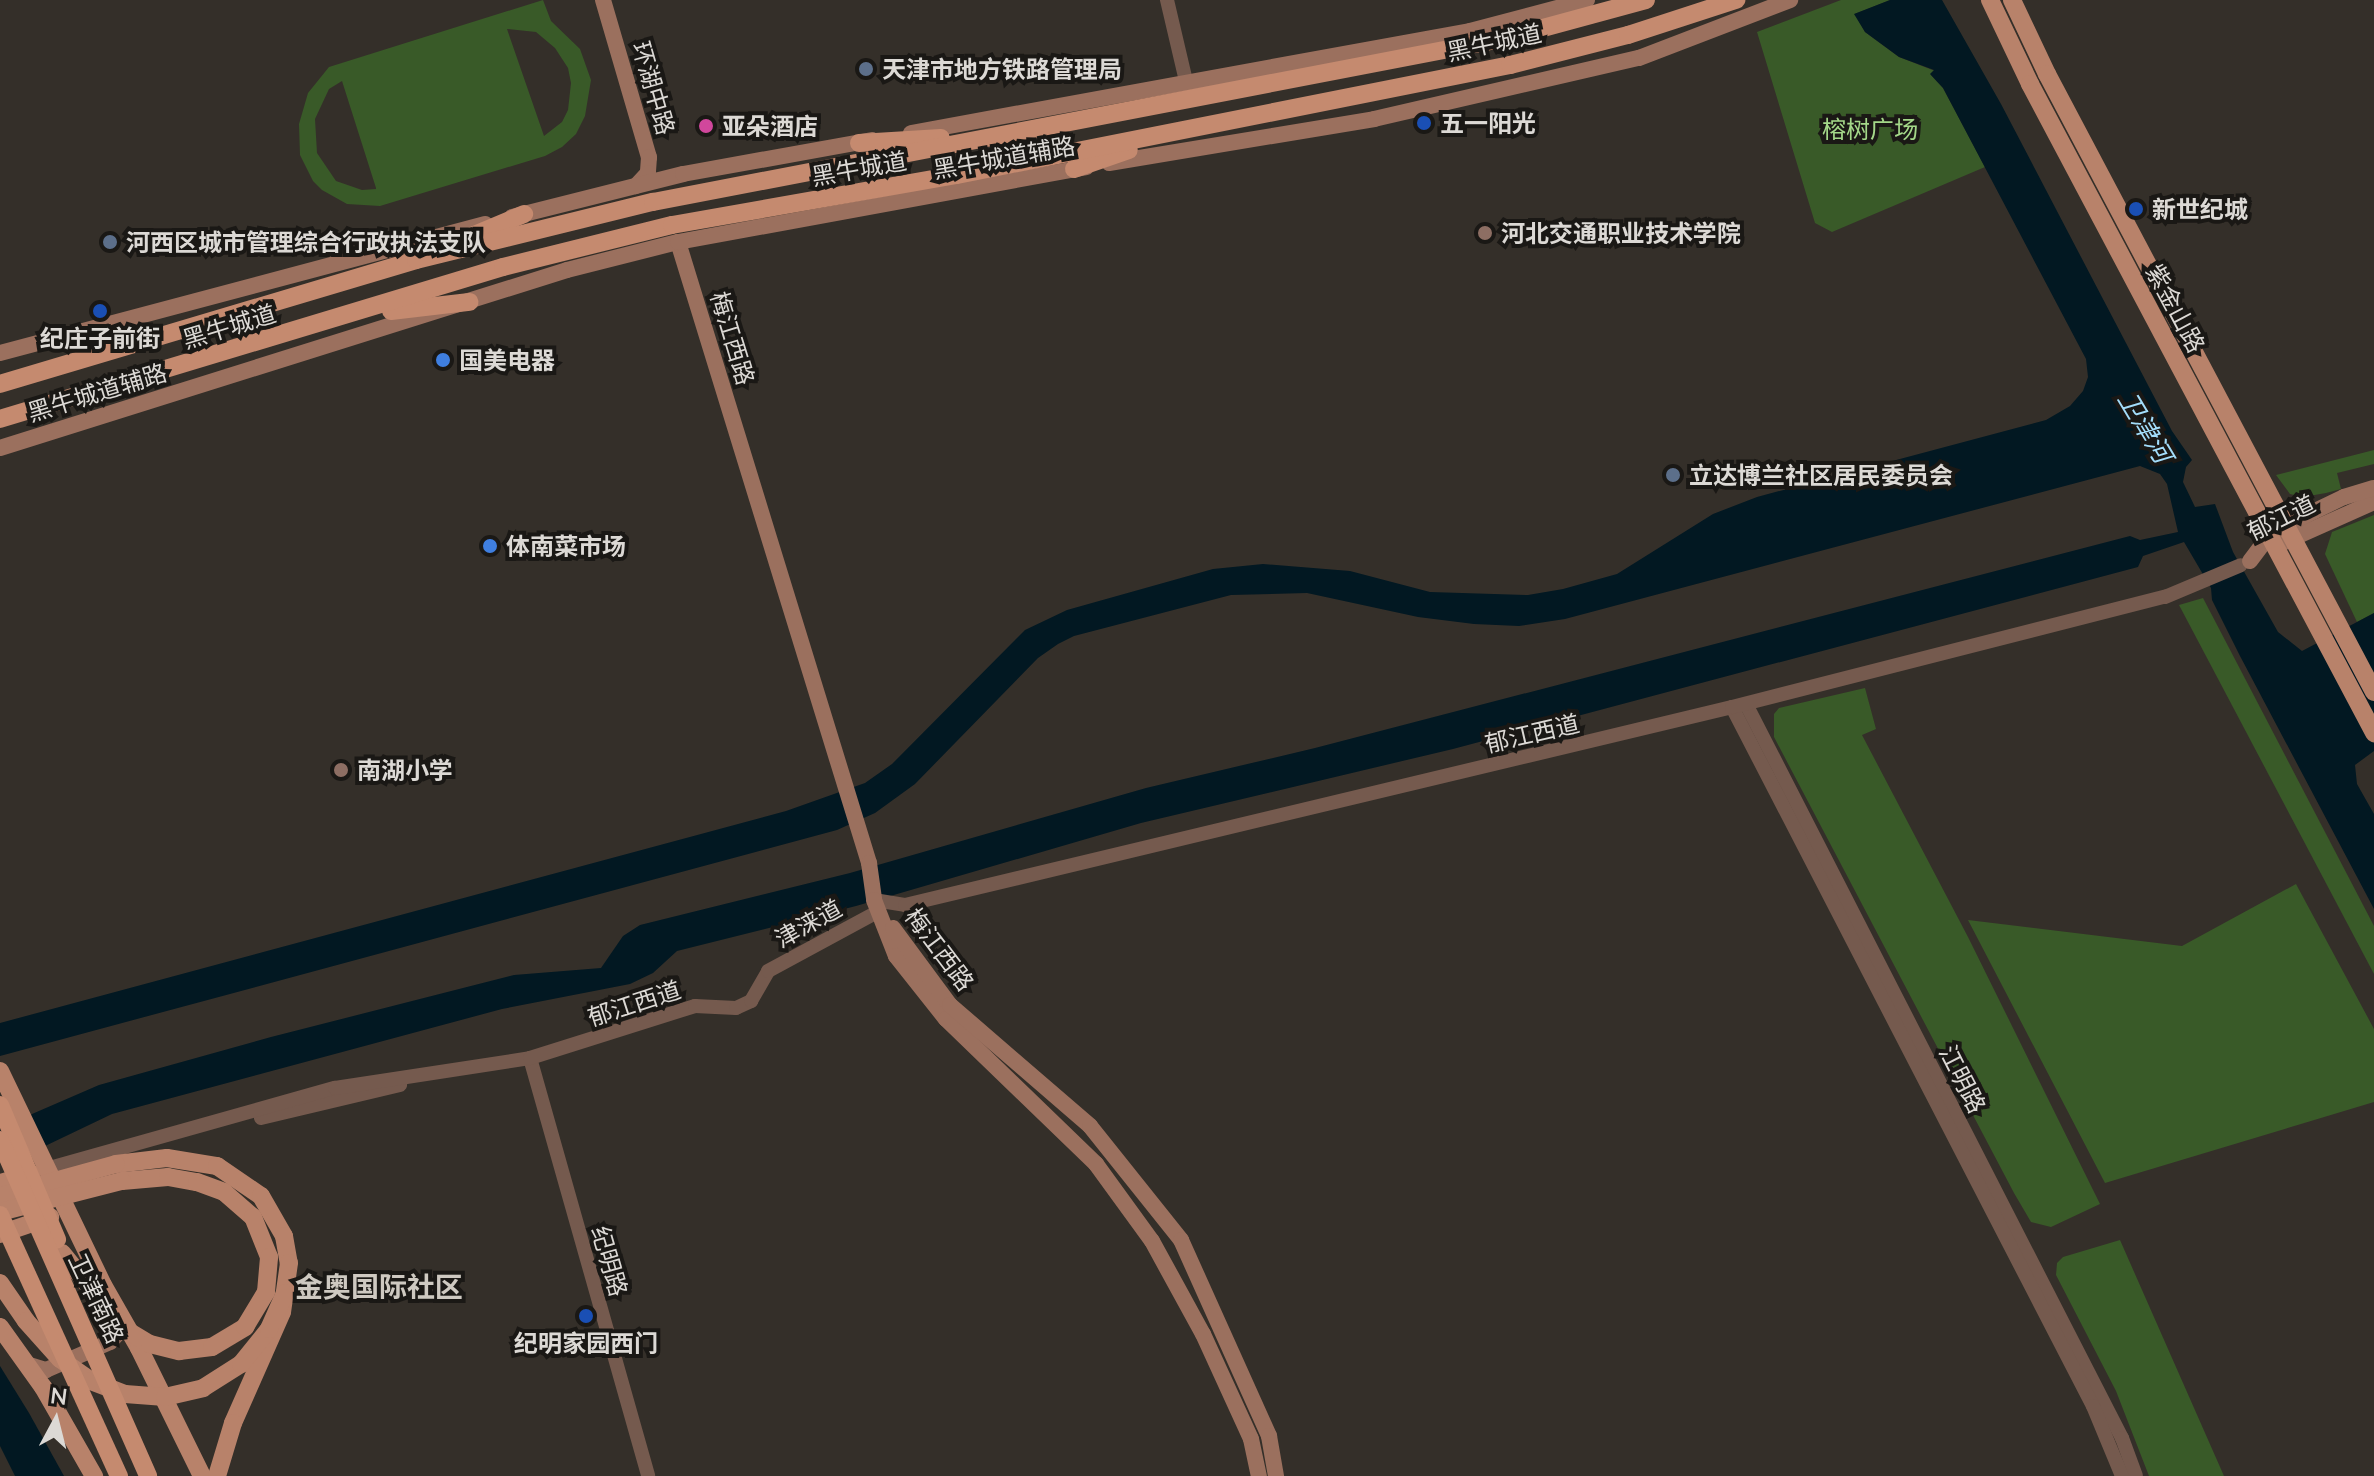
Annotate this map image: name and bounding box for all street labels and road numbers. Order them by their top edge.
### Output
street label: 黑牛城道 [1444,18,1544,66]
street label: 环湖中路 [627,38,681,138]
street label: 黑牛城道辅路 [931,130,1077,184]
street label: 黑牛城道 [809,145,909,191]
street label: 紫金山路 [2141,259,2211,357]
street label: 梅江西路 [705,288,761,388]
street label: 黑牛城道 [179,298,279,354]
street label: 黑牛城道辅路 [24,357,170,427]
street label: 郁江道 [2242,488,2320,546]
street label: 郁江西道 [1482,708,1582,758]
street label: 津涞道 [770,893,846,953]
street label: 梅江西路 [900,902,980,996]
street label: 郁江西道 [584,974,684,1032]
street label: 江明路 [1934,1040,1992,1118]
street label: 纪明路 [586,1222,634,1300]
street label: 卫津南路 [64,1248,130,1348]

